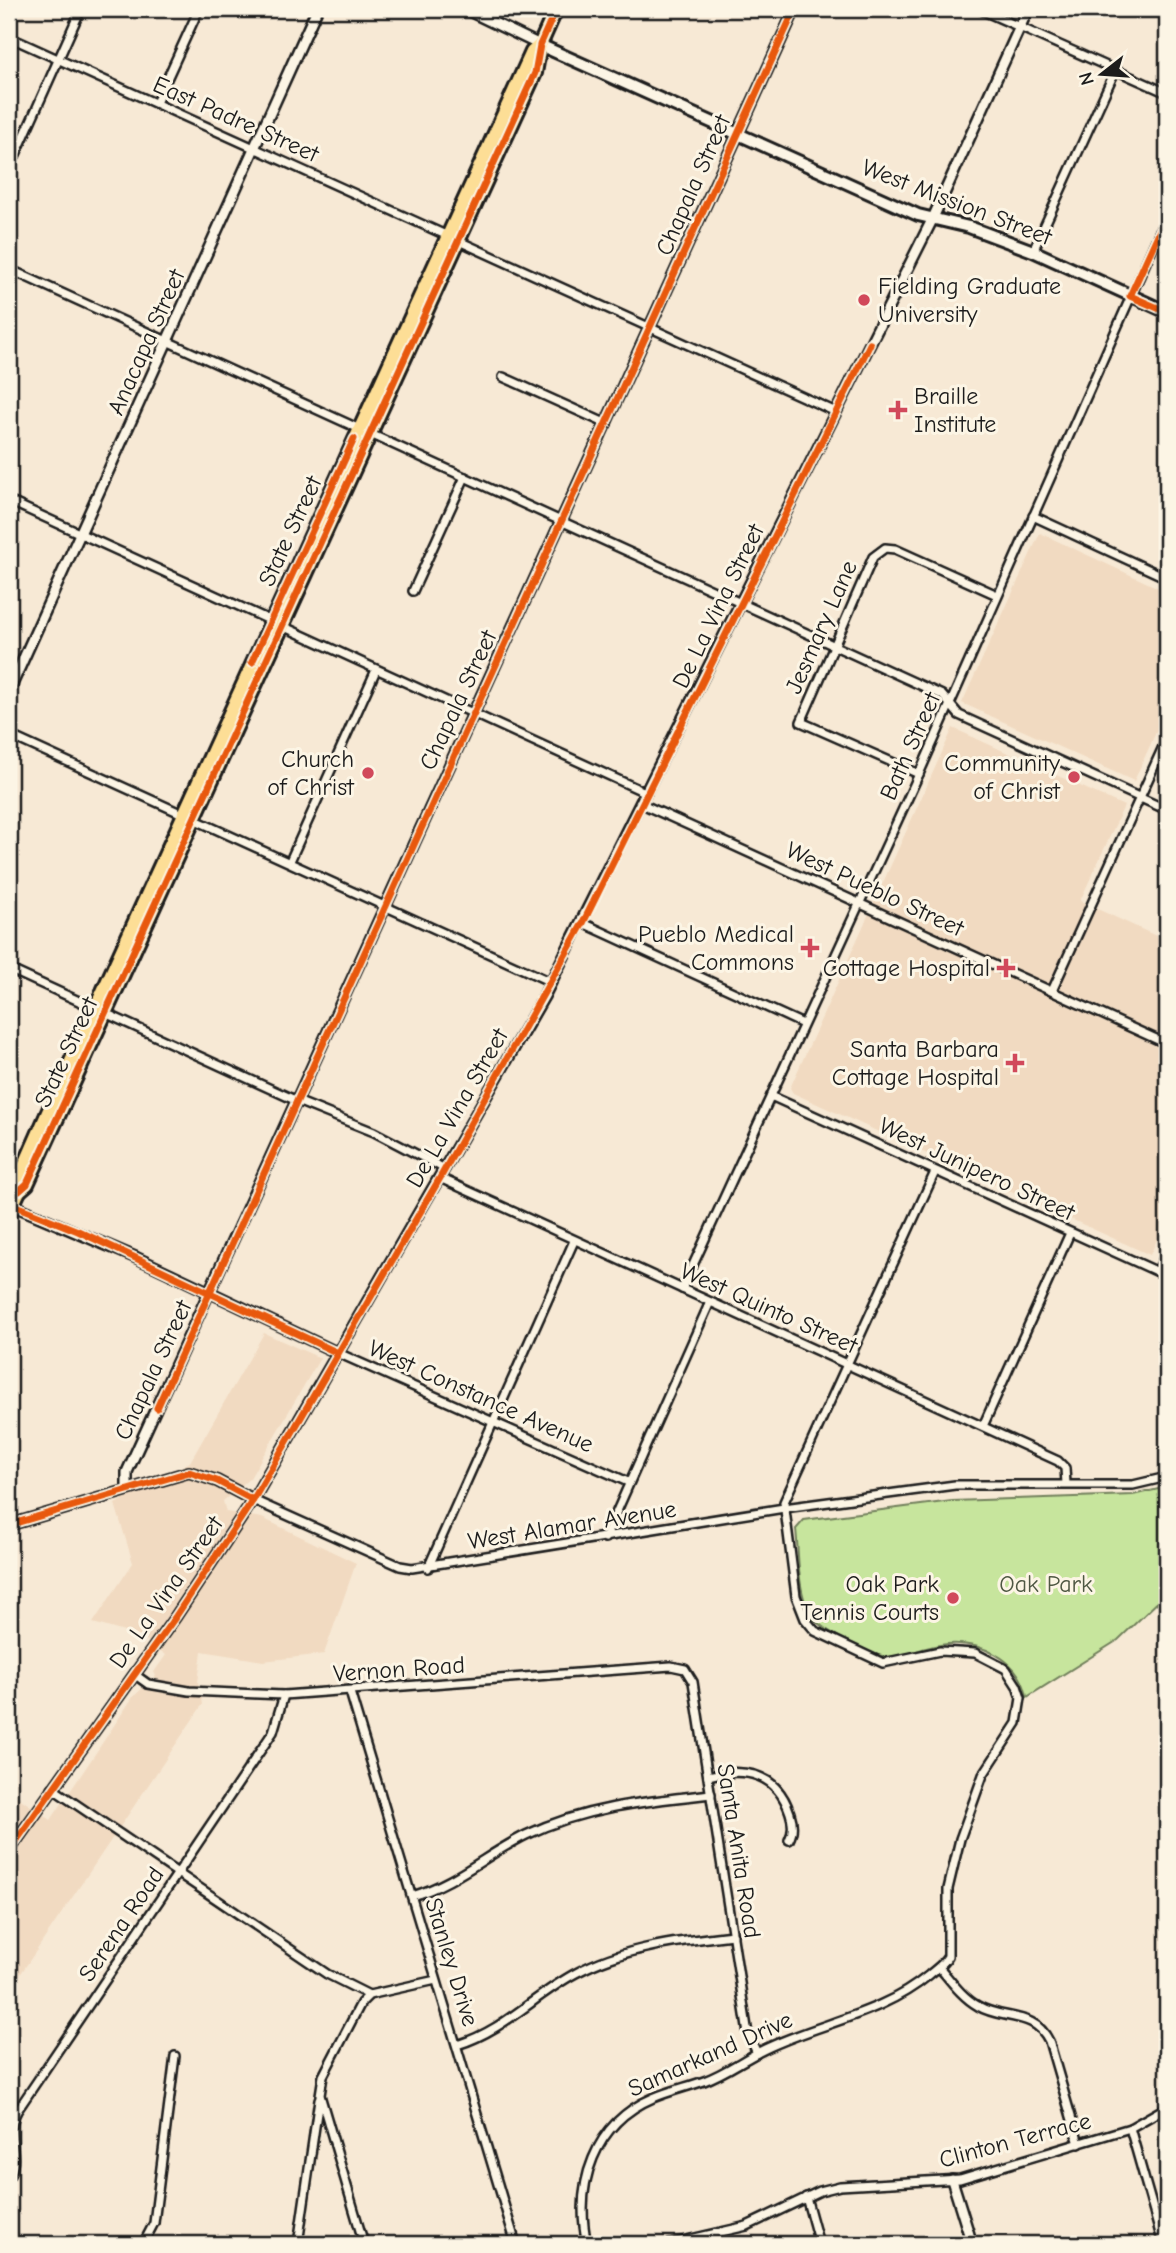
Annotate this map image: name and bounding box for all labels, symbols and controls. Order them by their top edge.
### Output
north arrow [1068,38,1138,108]
street label: East Padre Street [149,70,324,169]
text: N [1074,70,1099,88]
street label: Chapala Street [650,109,737,260]
street label: West Mission Street [858,153,1057,252]
street label: Anacapa Street [101,264,191,419]
place label: Fielding Graduate University [878,272,1061,328]
marker: Fielding Graduate University [856,292,872,308]
place label: Braille Institute [914,382,996,438]
marker: Braille Institute [888,400,908,420]
street label: State Street [252,471,328,590]
street label: De La Vina Street [666,518,770,693]
street label: Jesmary Lane [779,556,863,698]
street label: Chapala Street [413,625,503,774]
street label: Bath Street [874,687,947,804]
place label: Church of Christ [267,745,355,801]
place label: Community of Christ [944,749,1061,805]
marker: Church of Christ [360,765,376,781]
marker: Community of Christ [1066,769,1082,785]
street label: West Pueblo Street [782,836,969,943]
place label: Pueblo Medical Commons [638,920,794,976]
marker: Pueblo Medical Commons [800,938,820,958]
place label: Cottage Hospital [823,954,990,982]
marker: Cottage Hospital [996,958,1016,978]
street label: State Street [28,992,104,1111]
street label: De La Vina Street [400,1022,514,1193]
place label: Santa Barbara Cottage Hospital [832,1035,999,1091]
marker: Santa Barbara Cottage Hospital [1005,1053,1025,1073]
street label: West Junipero Street [875,1111,1080,1227]
street label: West Quinto Street [676,1256,863,1360]
street label: Chapala Street [108,1295,198,1444]
street label: West Constance Avenue [364,1334,598,1458]
street label: West Alamar Avenue [466,1495,678,1555]
street label: De La Vina Street [103,1510,230,1673]
place label: Oak Park Tennis Courts [800,1570,939,1626]
park label: Oak Park [999,1570,1093,1598]
marker: Oak Park Tennis Courts [945,1590,961,1606]
street label: Vernon Road [332,1650,466,1688]
street label: Santa Anita Road [711,1762,767,1940]
street label: Serena Road [73,1862,169,1986]
street label: Stanley Drive [419,1894,485,2030]
street label: Samarkand Drive [624,2005,796,2103]
street label: Clinton Terrace [936,2106,1094,2174]

